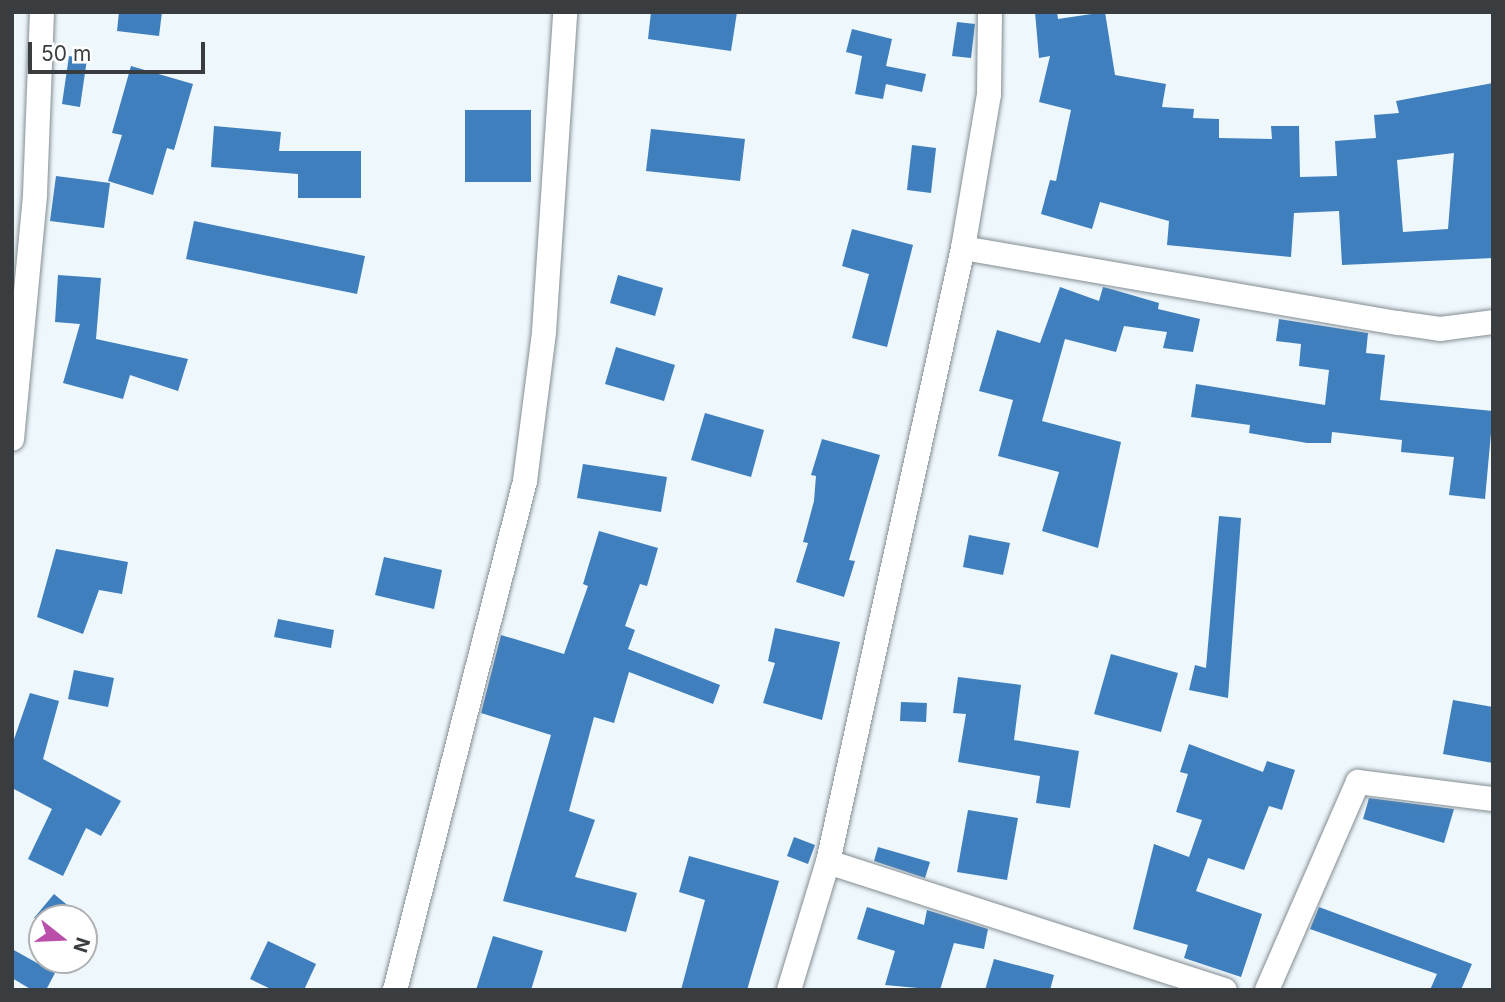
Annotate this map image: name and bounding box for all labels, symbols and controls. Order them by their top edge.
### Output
scale bar [32,28,208,72]
text: 50 m [41,41,91,66]
north arrow [28,904,98,974]
text: N [68,935,95,955]

